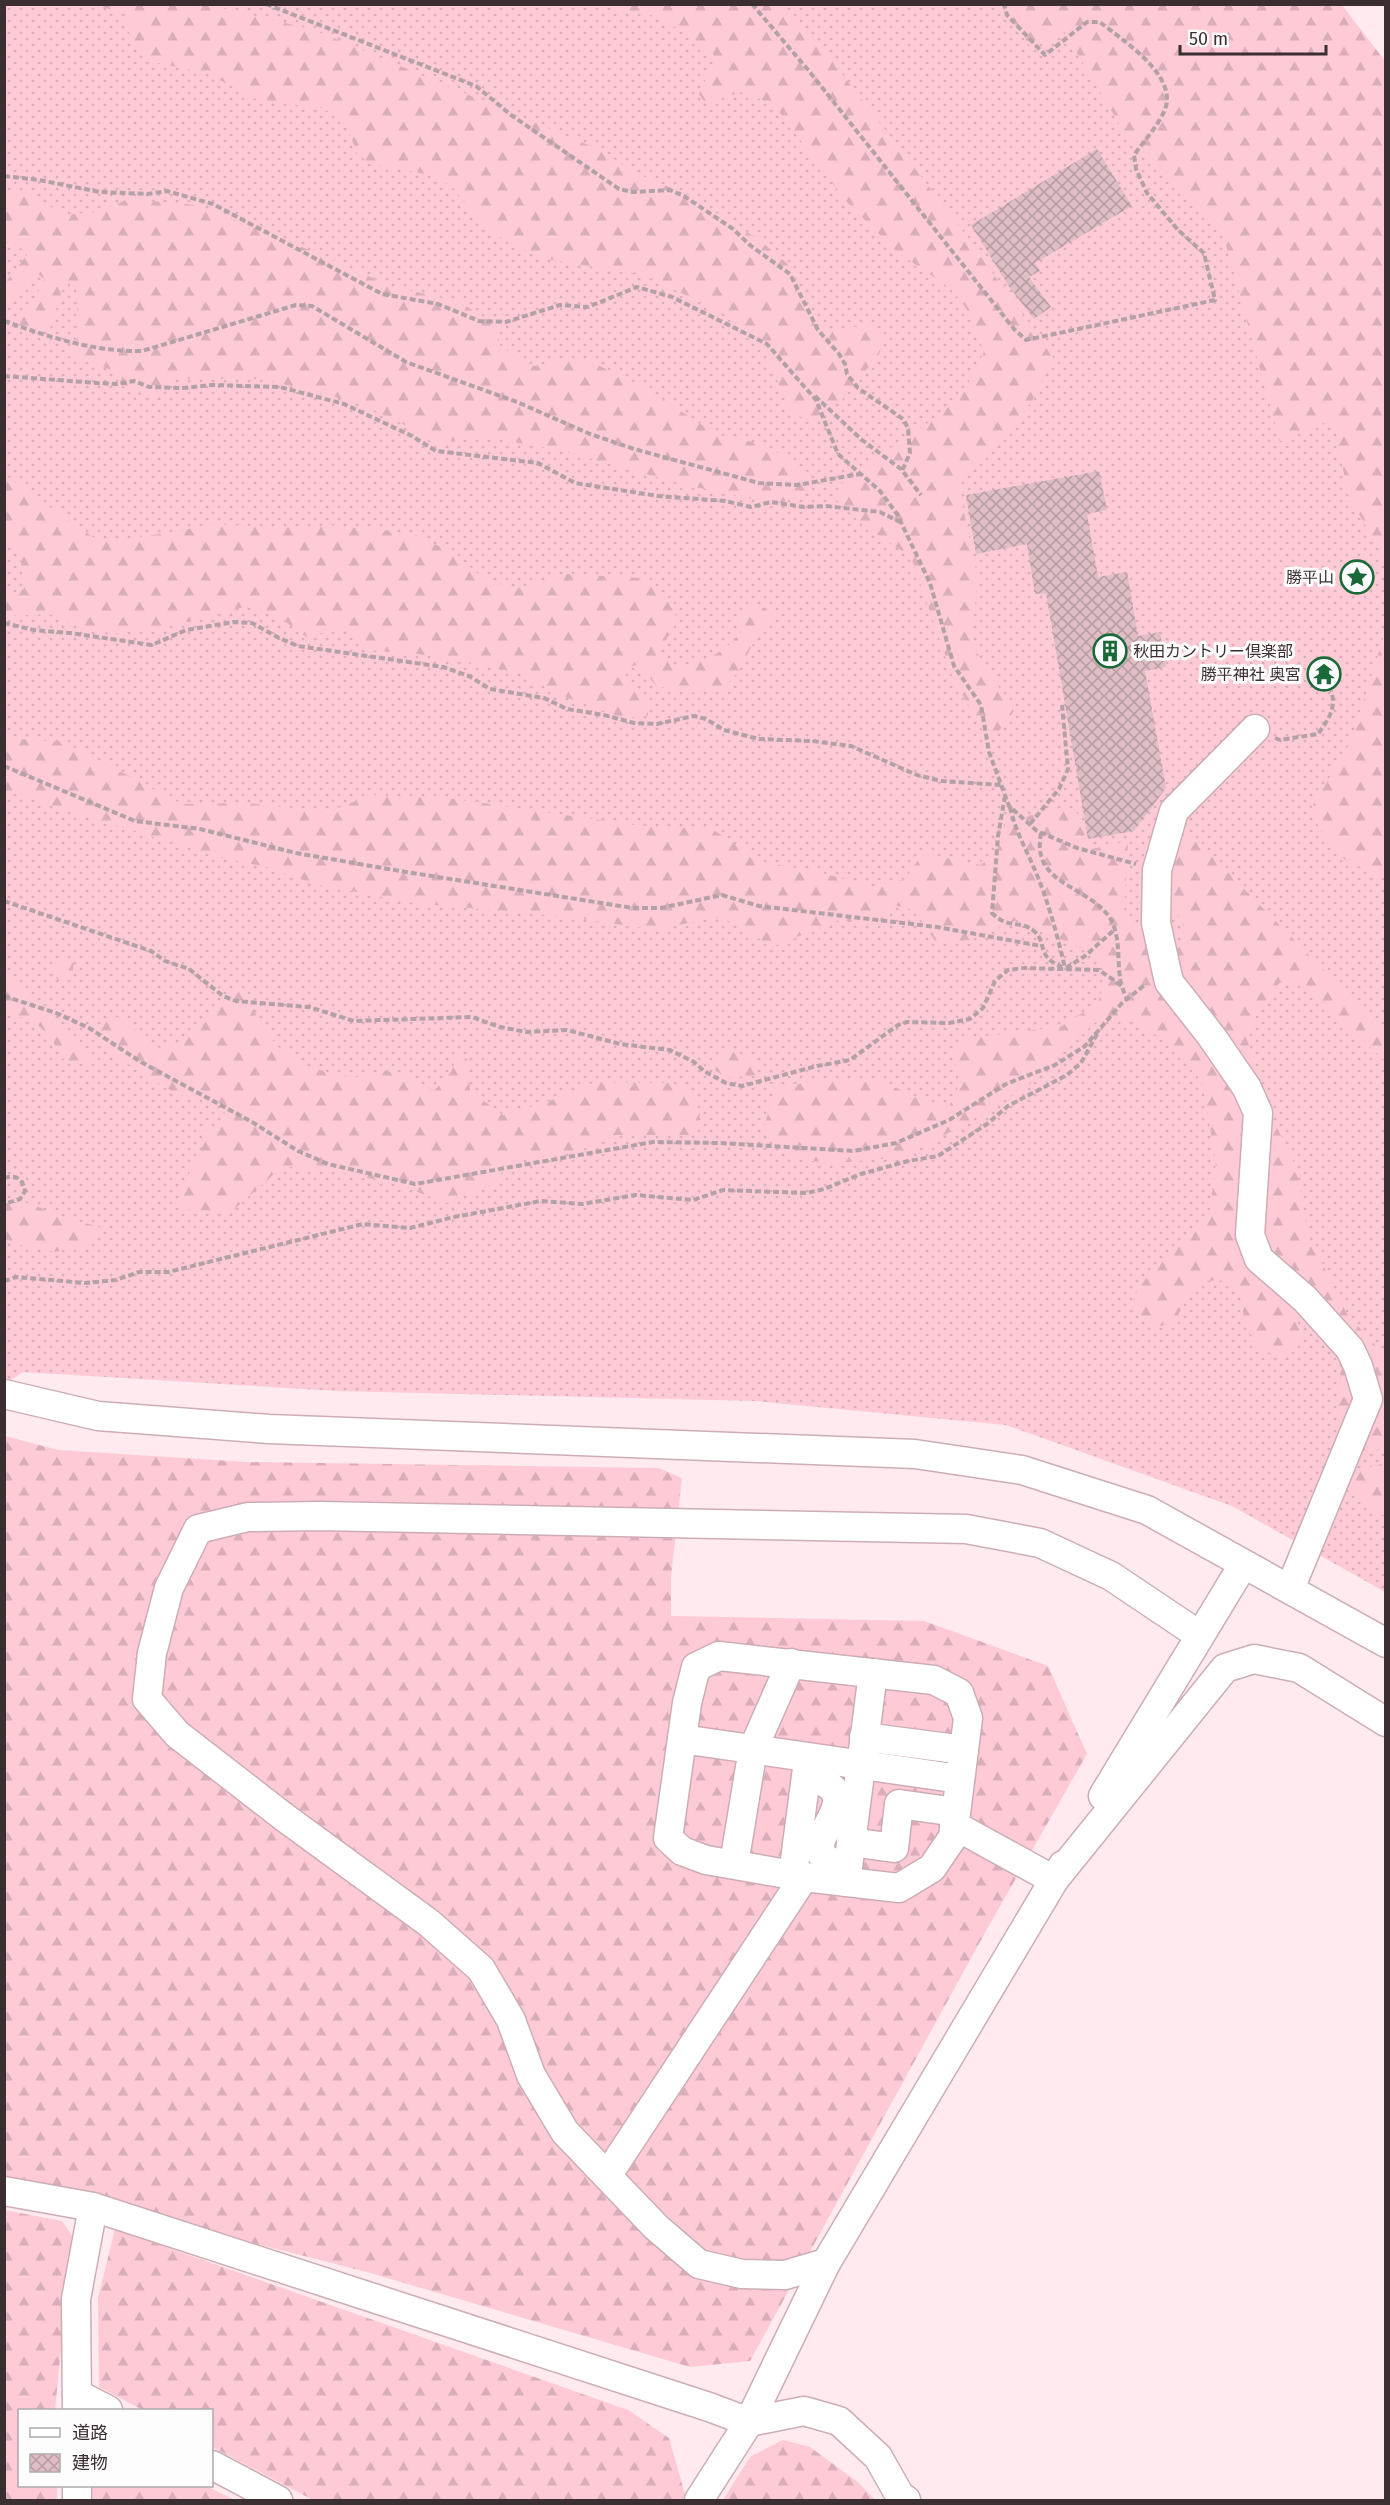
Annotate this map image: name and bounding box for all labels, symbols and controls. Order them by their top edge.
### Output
scale bar [1180,18,1326,56]
text: 50 m [1189,28,1228,50]
place icon: 勝平山 [1339,559,1375,595]
place label: 勝平山 [1286,568,1334,587]
building icon: 秋田カントリー倶楽部 [1092,633,1128,669]
place label: 秋田カントリー倶楽部 [1133,642,1293,661]
temple icon: 勝平神社 奥宮 [1306,656,1342,692]
place label: 勝平神社 奥宮 [1201,665,1301,684]
legend [18,2409,213,2487]
text: 道路 [72,2422,108,2444]
text: 建物 [72,2452,108,2474]

